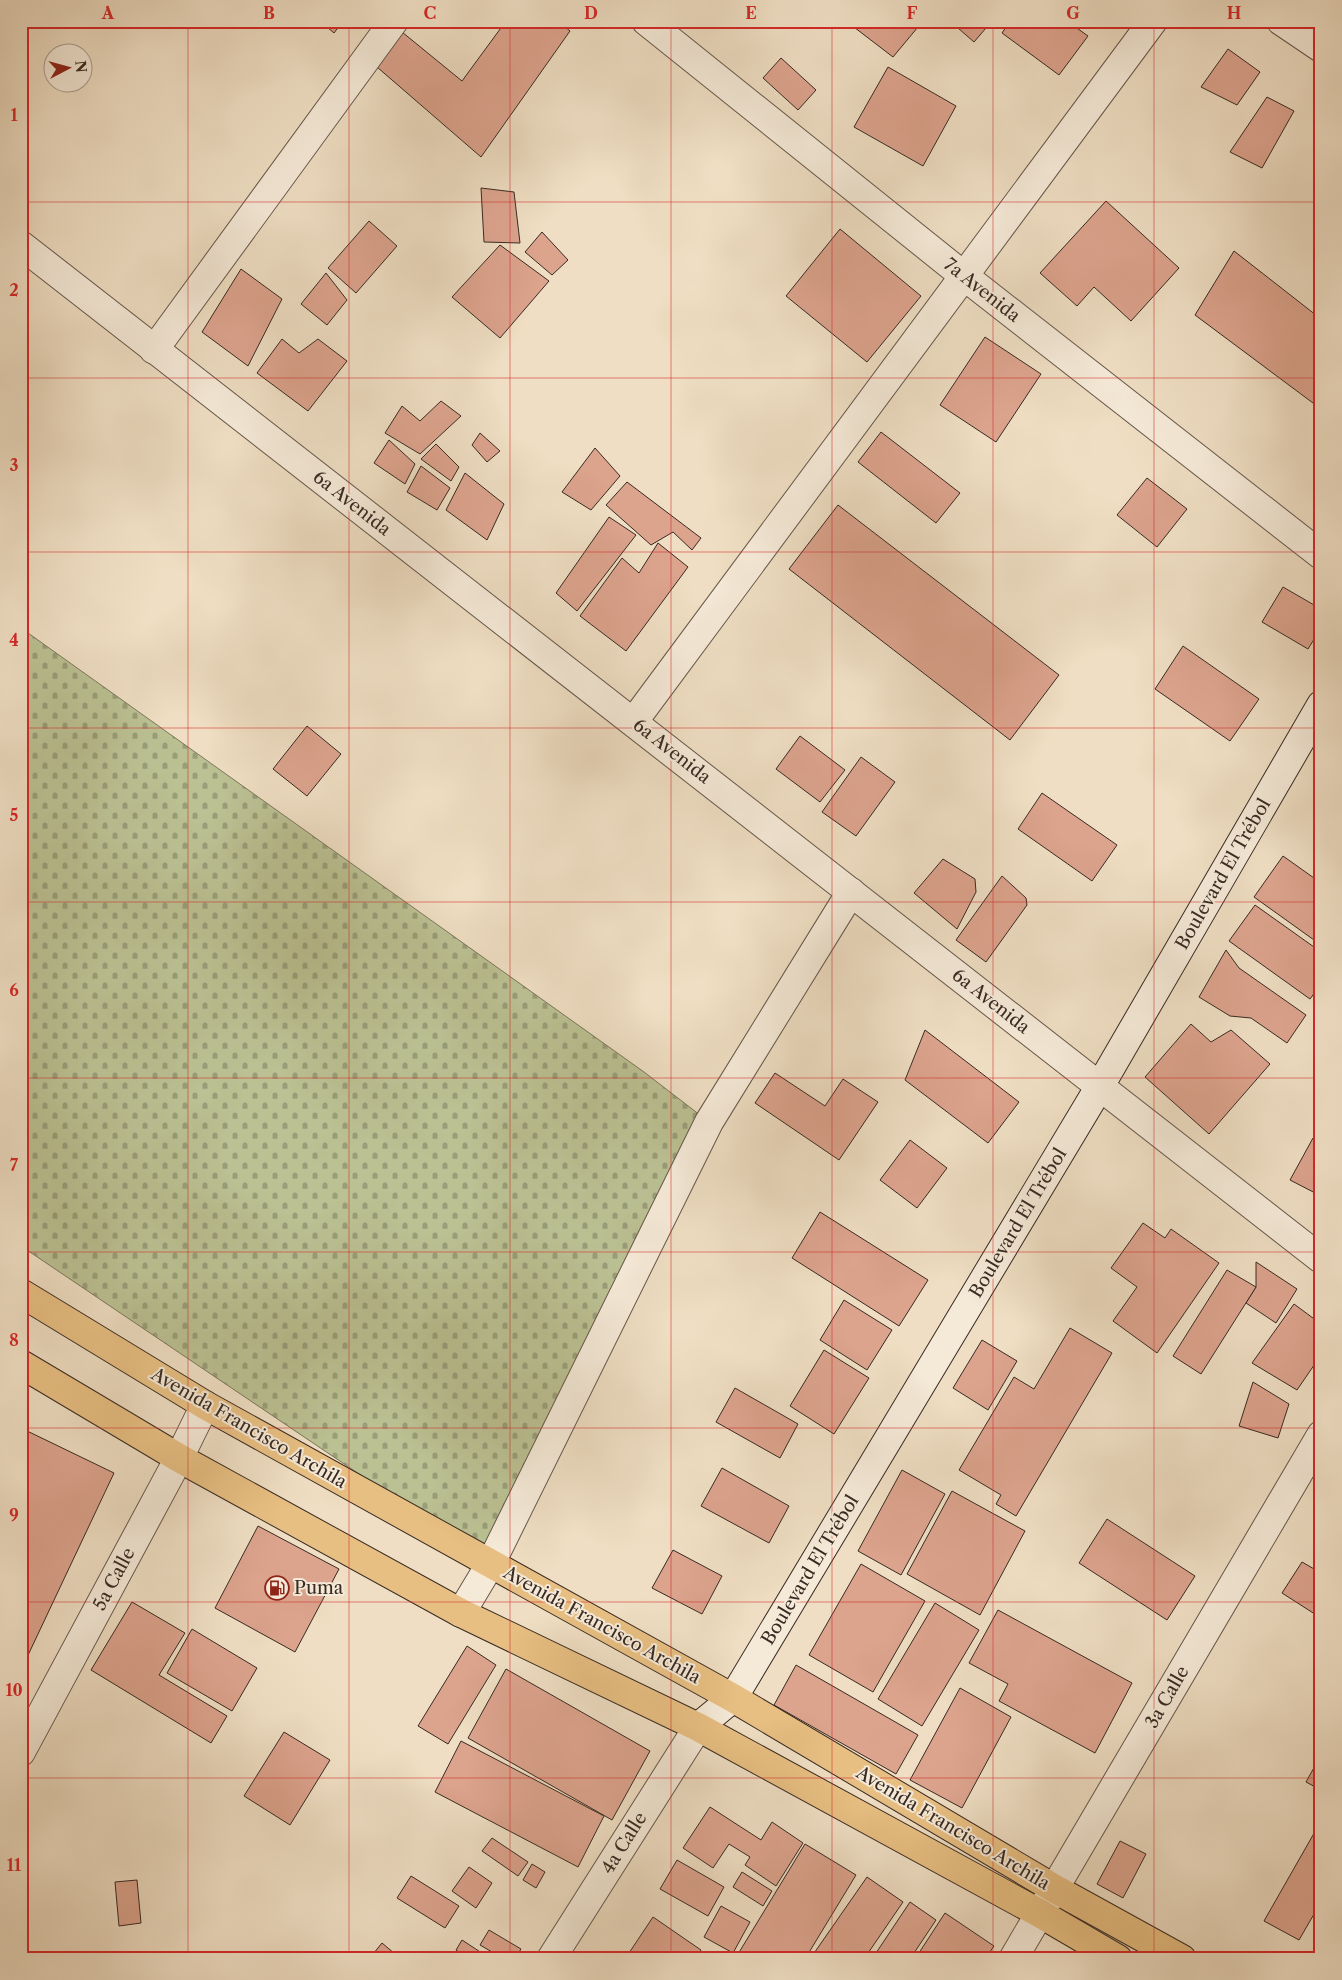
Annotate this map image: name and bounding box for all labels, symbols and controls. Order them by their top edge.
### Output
text: A [101,3,115,23]
text: B [263,3,275,23]
text: C [424,3,436,23]
text: D [584,3,598,23]
text: E [745,3,757,23]
text: F [907,3,918,23]
text: G [1066,3,1080,23]
text: H [1227,3,1241,23]
north arrow [42,42,92,92]
text: N [71,60,91,74]
text: 1 [10,105,18,125]
street label: 7a Avenida [939,253,1025,327]
text: 2 [9,280,19,300]
text: 3 [9,455,19,475]
street label: 6a Avenida [309,466,396,540]
text: 4 [9,630,19,650]
street label: 6a Avenida [629,714,716,788]
street label: Boulevard El Trébol [1171,795,1275,953]
text: 5 [10,805,19,825]
street label: 6a Avenida [948,964,1035,1038]
text: 6 [9,980,19,1000]
street label: Boulevard El Trébol [965,1144,1071,1302]
text: 7 [10,1155,19,1175]
text: 8 [9,1330,19,1350]
street label: Avenida Francisco Archila [146,1362,351,1493]
street label: Boulevard El Trébol [757,1491,863,1649]
text: 9 [9,1505,19,1525]
street label: 5a Calle [88,1544,140,1614]
street label: Avenida Francisco Archila [499,1561,705,1689]
fuel station icon: Puma [264,1575,290,1601]
place label: Puma [294,1577,344,1599]
street label: 3a Calle [1140,1662,1194,1732]
text: 10 [5,1680,23,1700]
street label: Avenida Francisco Archila [851,1761,1054,1895]
street label: 4a Calle [596,1808,652,1878]
text: 11 [7,1855,22,1875]

